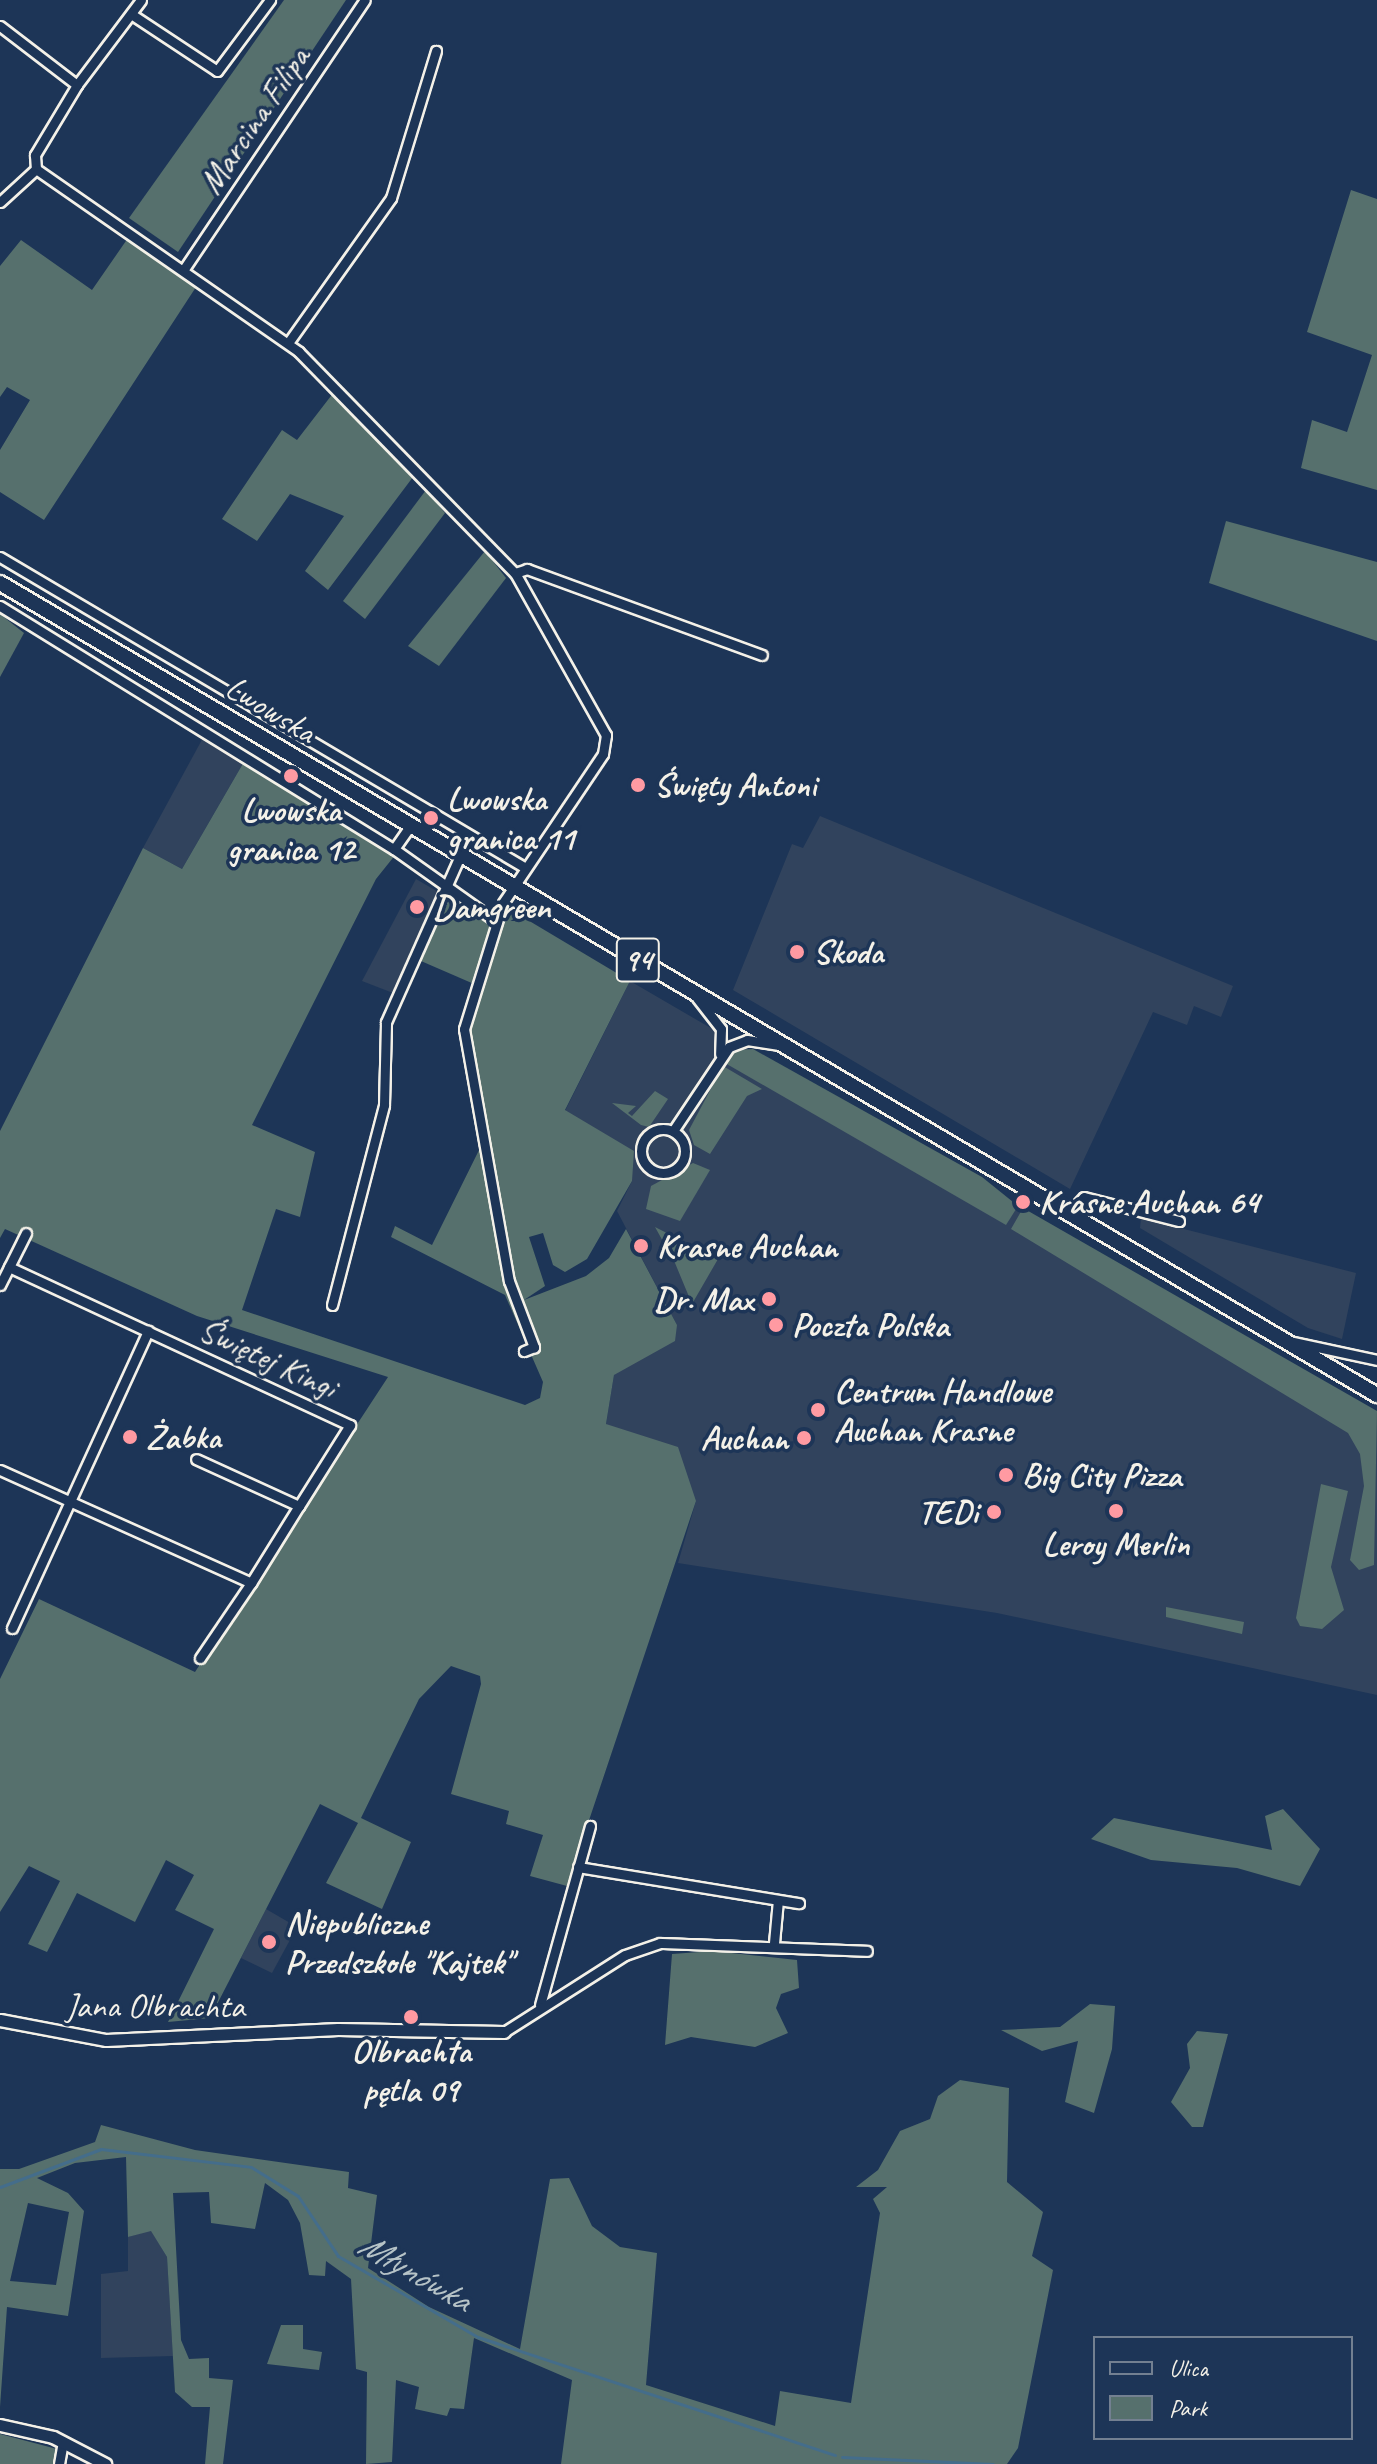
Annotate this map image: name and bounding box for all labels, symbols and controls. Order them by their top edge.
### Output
street label: Marcina Filipa [190,39,318,201]
street label: Lwowska [219,666,323,752]
place label: Święty Antoni [654,765,816,805]
marker: Lwowska granica 12 [282,767,300,785]
marker: Święty Antoni [629,776,647,794]
place label: Lwowska granica 11 [447,778,574,858]
place label: Lwowska granica 12 [227,789,355,868]
marker: Lwowska granica 11 [422,809,440,827]
place label: Damgreen [433,887,550,927]
marker: Damgreen [408,898,426,916]
road number: 94 [614,932,662,988]
place label: Skoda [813,932,883,972]
marker: Skoda [788,943,806,961]
place label: Krasne Auchan 64 [1039,1182,1257,1222]
marker: Krasne Auchan 64 [1014,1193,1032,1211]
place label: Krasne Auchan [657,1226,836,1266]
marker: Krasne Auchan [632,1237,650,1255]
place label: Dr. Max [654,1279,753,1319]
marker: Dr. Max [760,1290,778,1308]
place label: Poczta Polska [792,1305,948,1345]
street label: Świętej Kingi [193,1309,343,1407]
marker: Poczta Polska [767,1316,785,1334]
place label: Centrum Handlowe Auchan Krasne [834,1370,1052,1450]
marker: Centrum Handlowe Auchan Krasne [809,1401,827,1419]
place label: Żabka [146,1417,221,1457]
place label: Auchan [701,1418,788,1458]
marker: Żabka [121,1428,139,1446]
marker: Auchan [795,1429,813,1447]
place label: Big City Pizza [1022,1455,1180,1495]
marker: Big City Pizza [997,1466,1015,1484]
place label: TEDi [918,1492,978,1532]
marker: Leroy Merlin [1107,1502,1125,1520]
marker: TEDi [985,1503,1003,1521]
place label: Leroy Merlin [1043,1524,1189,1564]
place label: Niepubliczne Przedszkole "Kajtek" [285,1902,512,1982]
marker: Niepubliczne Przedszkole "Kajtek" [260,1933,278,1951]
street label: Jana Olbrachta [65,1986,245,2026]
marker: Olbrachta pętla 09 [402,2008,420,2026]
place label: Olbrachta pętla 09 [351,2030,471,2110]
water label: Młynówka [351,2223,479,2321]
legend [1093,2336,1353,2440]
text: Ulica [1169,2353,1208,2383]
text: Park [1169,2393,1207,2423]

